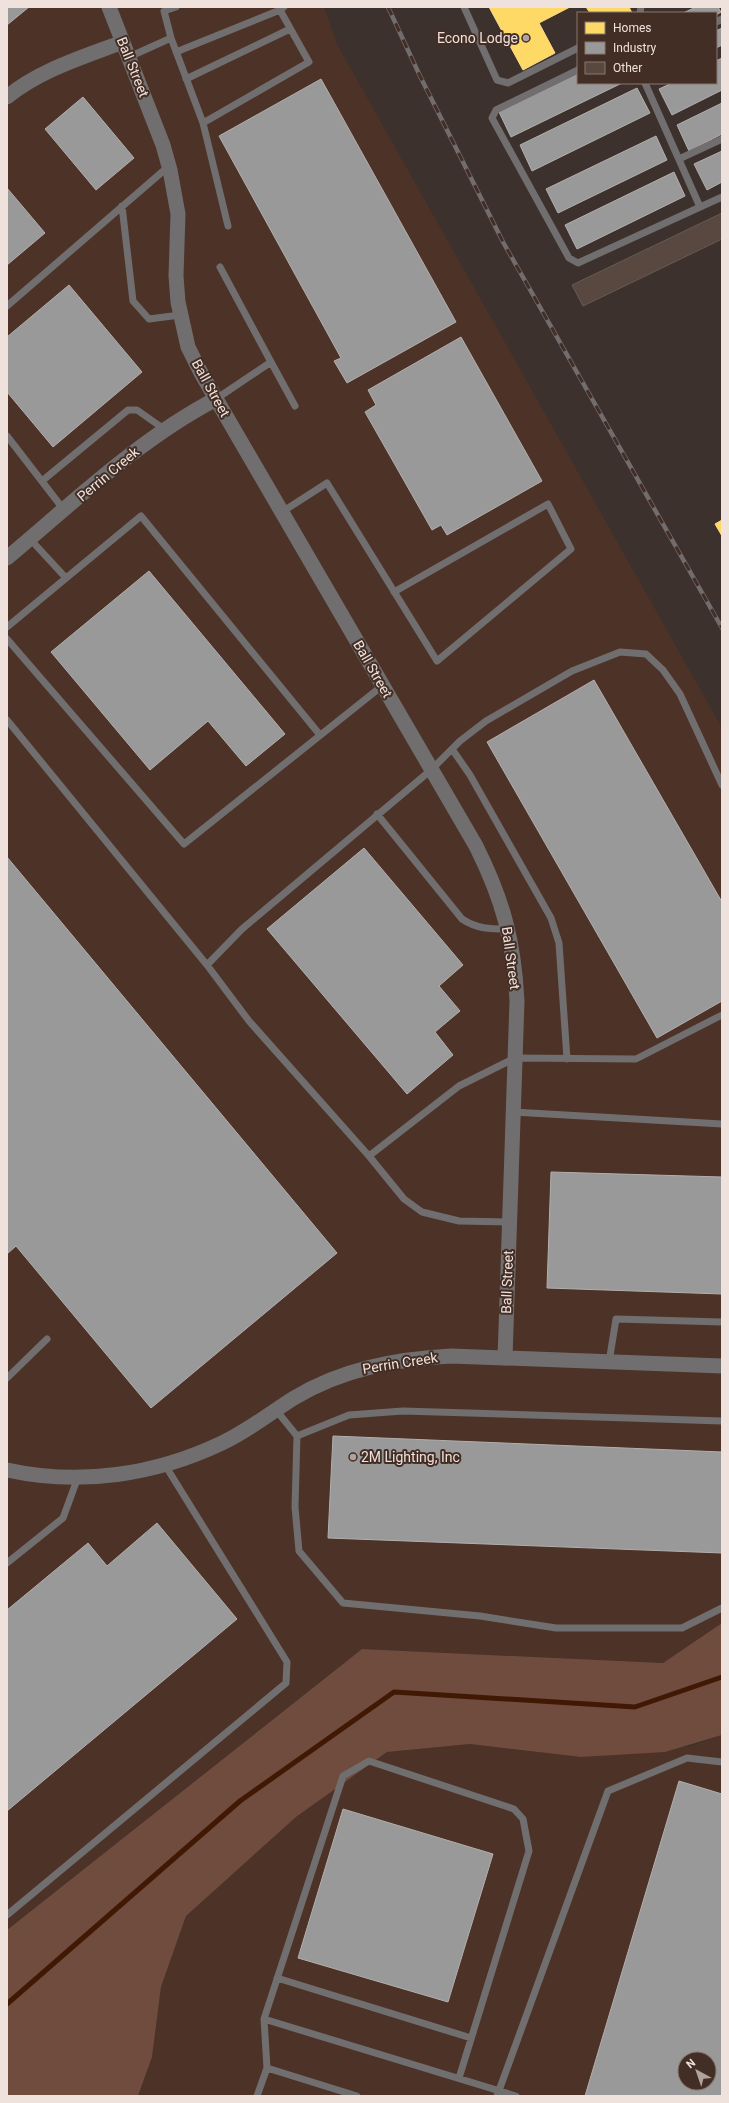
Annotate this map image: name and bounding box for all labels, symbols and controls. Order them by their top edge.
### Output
legend [577,12,717,84]
text: Homes [613,21,651,35]
place label: Econo Lodge [437,30,518,46]
marker: Econo Lodge [521,33,531,43]
street label: Ball Street [114,35,152,100]
text: Industry [613,41,657,55]
text: Other [613,61,642,75]
street label: Ball Street [189,356,234,420]
street label: Perrin Creek [74,443,143,505]
street label: Ball Street [350,637,396,701]
street label: Ball Street [499,925,523,991]
street label: Ball Street [498,1250,516,1314]
street label: Perrin Creek [361,1349,440,1377]
place label: 2M Lighting, Inc [361,1449,460,1465]
marker: 2M Lighting, Inc [348,1452,358,1462]
north arrow [677,2051,717,2091]
text: N [684,2056,698,2071]

